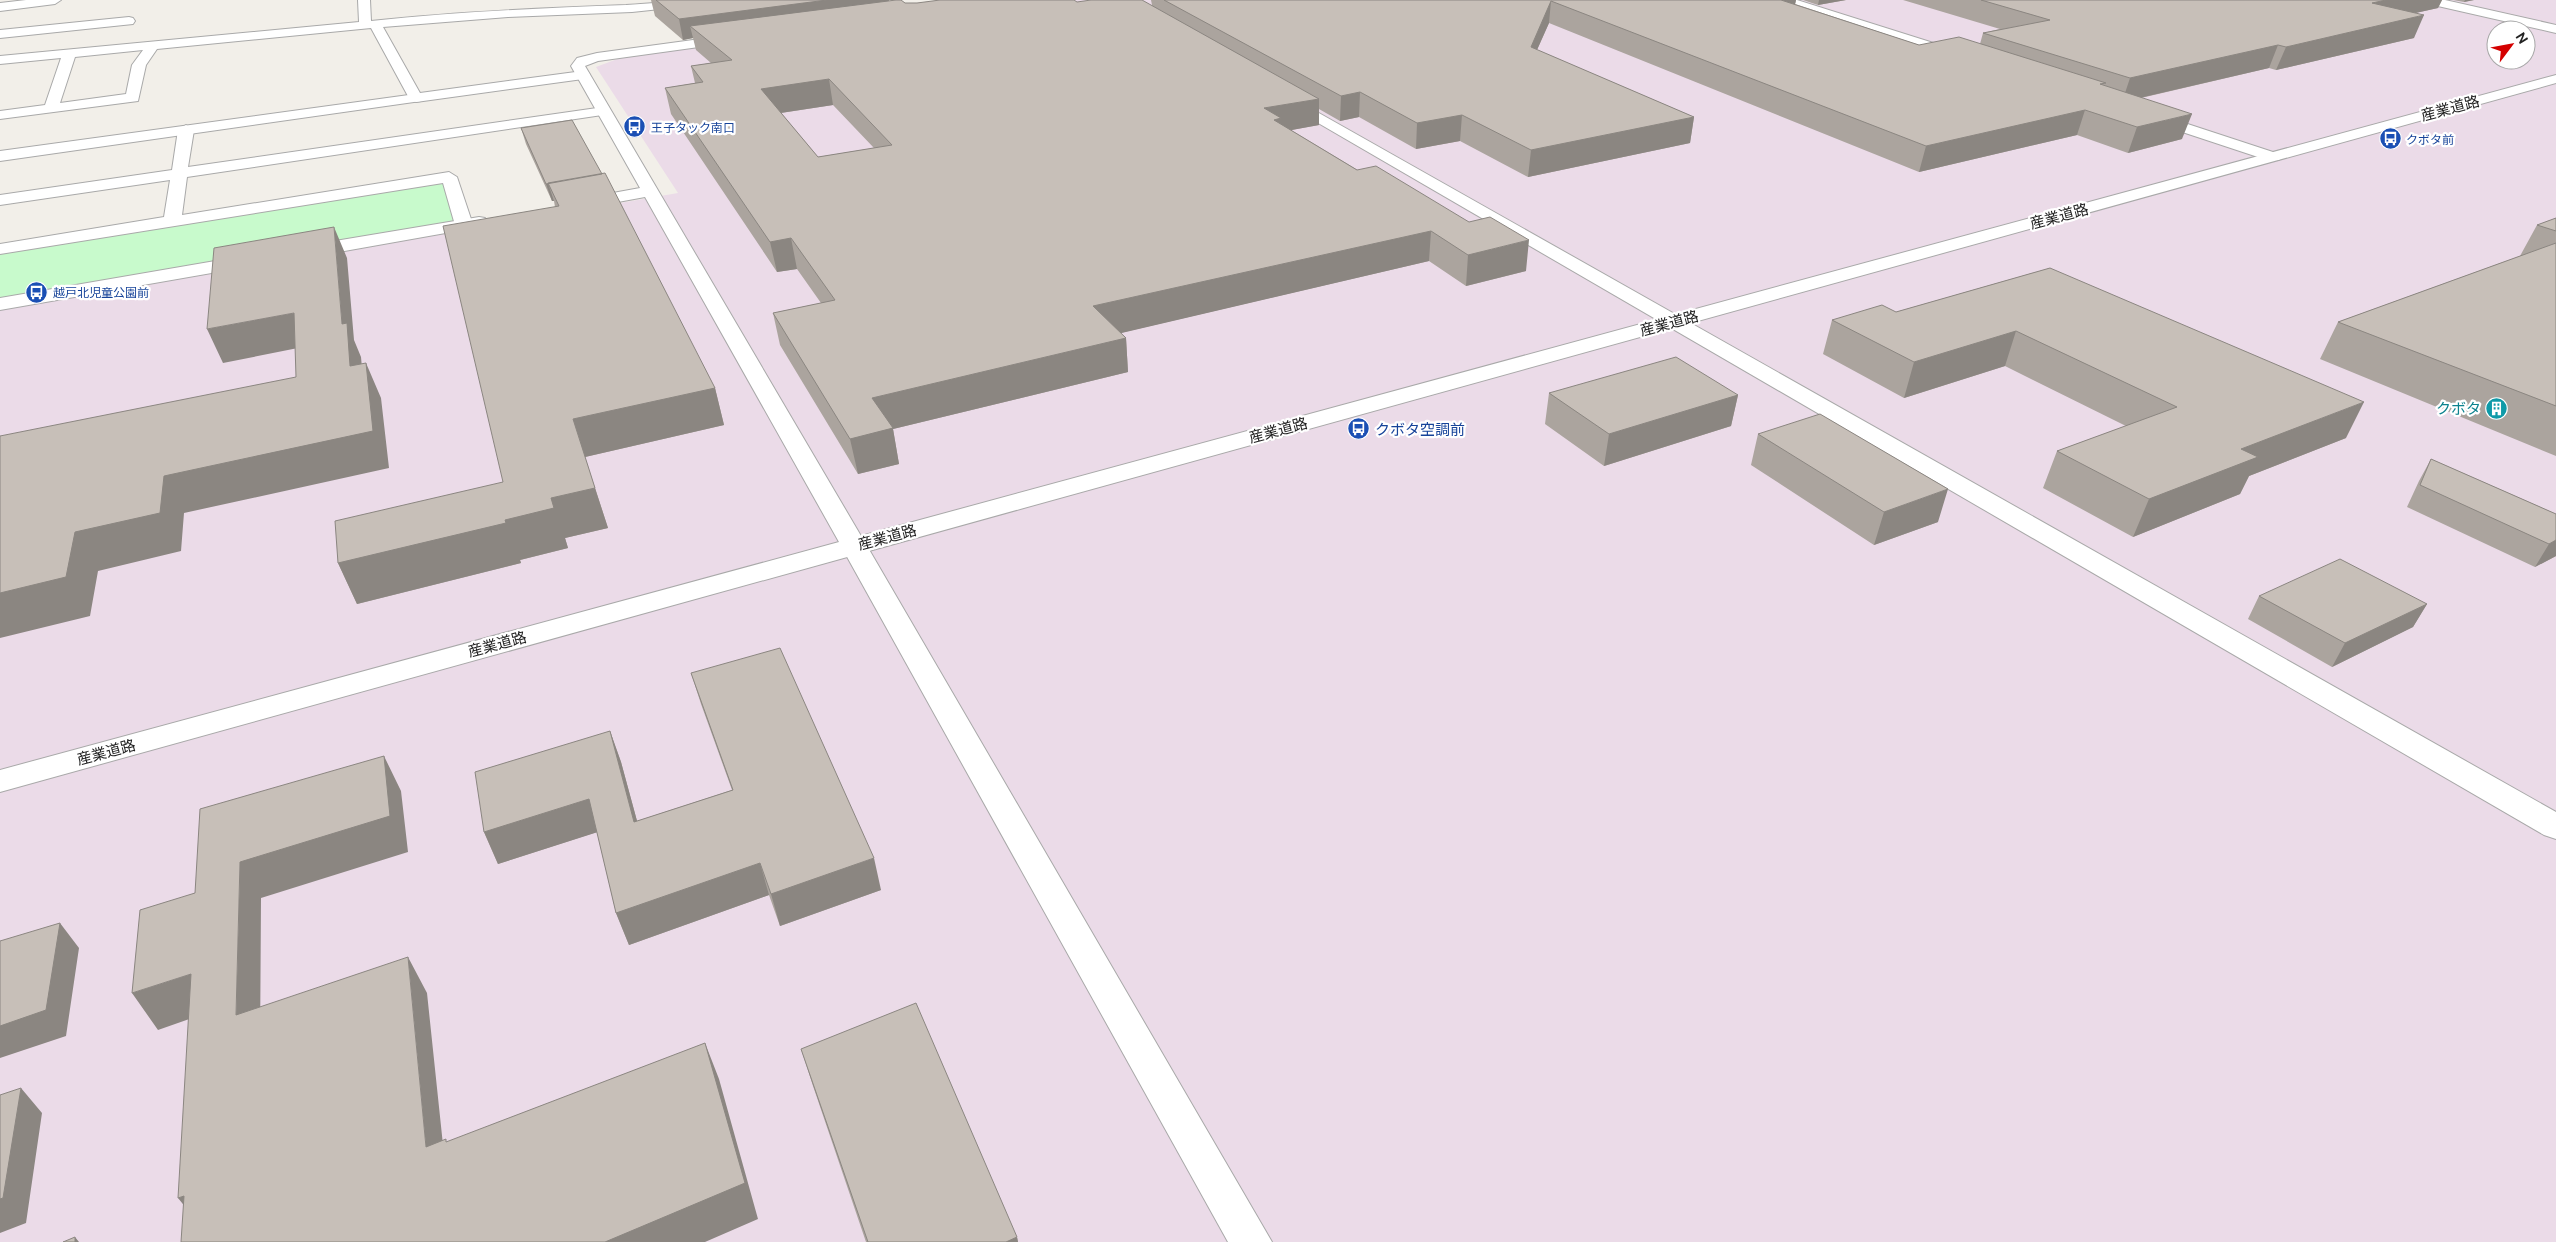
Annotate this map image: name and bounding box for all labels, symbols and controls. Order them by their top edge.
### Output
north arrow [2486,20,2536,70]
text: N [2512,29,2532,47]
street label: 産業道路 [2419,92,2481,124]
bus stop icon: 王子タック南口 [623,115,647,139]
place label: 王子タック南口 [651,121,735,134]
bus stop icon: クボタ前 [2378,127,2402,151]
place label: クボタ前 [2406,133,2454,146]
street label: 産業道路 [2028,200,2090,232]
bus stop icon: 越戸北児童公園前 [25,280,49,304]
place label: 越戸北児童公園前 [53,286,149,299]
street label: 産業道路 [1638,307,1700,339]
building icon: クボタ [2485,396,2509,420]
place label: クボタ [2436,400,2481,417]
street label: 産業道路 [1247,414,1309,446]
bus stop icon: クボタ空調前 [1347,417,1371,441]
place label: クボタ空調前 [1375,421,1465,438]
street label: 産業道路 [856,521,918,553]
street label: 産業道路 [466,628,528,660]
street label: 産業道路 [75,736,137,768]

